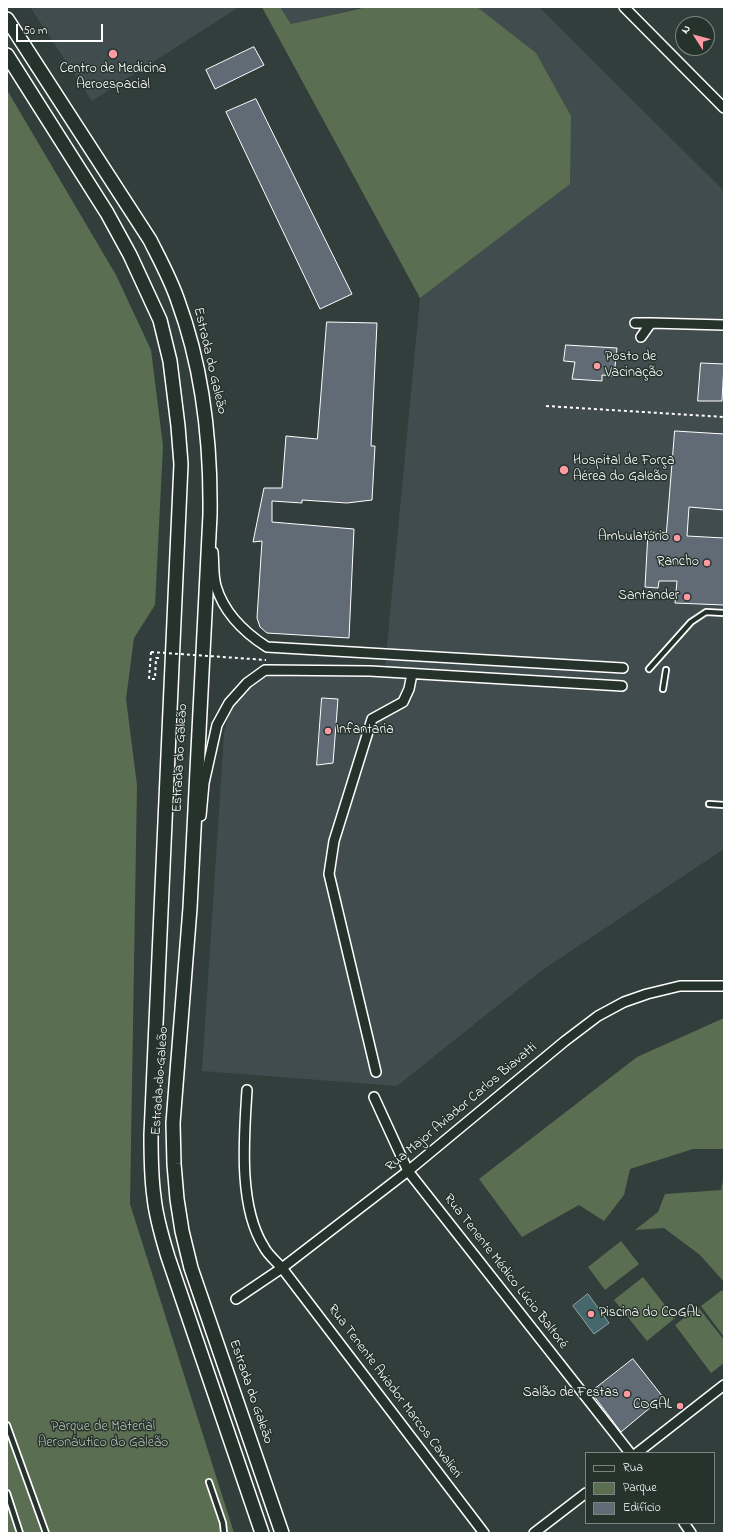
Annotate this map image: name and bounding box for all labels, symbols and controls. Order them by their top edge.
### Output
scale bar [18,16,105,42]
north arrow [675,16,715,56]
text: 50 m [23,22,47,40]
text: N [677,22,695,37]
marker: Centro de Medicina Aeroespacial [107,48,119,60]
place label: Centro de Medicina Aeroespacial [60,62,166,94]
street label: Estrada do Galeão [189,306,229,416]
place label: Posto de Vacinação [605,350,663,382]
marker: Posto de Vacinação [592,361,602,371]
place label: Hospital de Força Aérea do Galeão [573,454,675,486]
marker: Hospital de Força Aérea do Galeão [558,464,570,476]
place label: Ambulatório [598,530,669,546]
marker: Ambulatório [672,533,682,543]
place label: Rancho [657,555,699,571]
marker: Rancho [702,558,712,568]
place label: Santander [618,589,679,605]
marker: Santander [682,592,692,602]
street label: Estrada do Galeão [170,703,192,813]
place label: Infantaria [336,723,394,739]
marker: Infantaria [323,726,333,736]
street label: Estrada do Galeão [149,1026,173,1136]
street label: Rua Major Aviador Carlos Biavatti [383,1040,541,1176]
street label: Rua Tenente Médico Lúcio Baltoré [439,1191,571,1353]
street label: Rua Tenente Aviador Marcos Cavalieri [323,1302,465,1482]
place label: Piscina do COGAL [599,1306,700,1322]
marker: Piscina do COGAL [586,1309,596,1319]
street label: Estrada do Galeão [224,1338,276,1446]
place label: Salão de Festas [523,1386,619,1402]
marker: Salão de Festas [622,1389,632,1399]
place label: COGAL [633,1398,672,1414]
marker: COGAL [675,1401,685,1411]
park label: Parque de Material Aeronáutico do Galeão [38,1420,168,1452]
legend [585,1452,715,1524]
text: Rua [623,1459,643,1477]
text: Parque [623,1479,657,1497]
text: Edifício [623,1499,661,1517]

